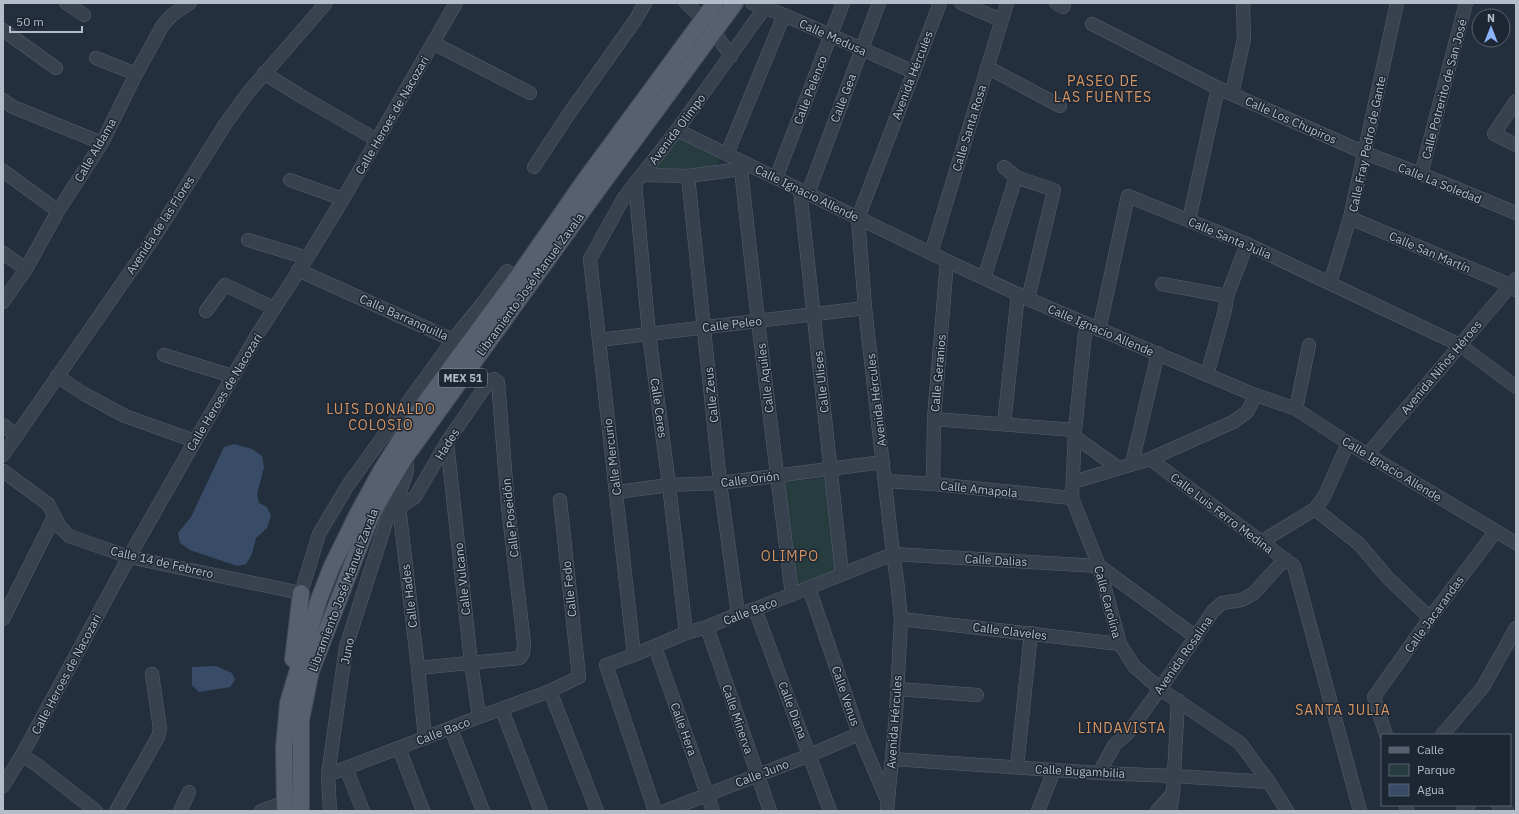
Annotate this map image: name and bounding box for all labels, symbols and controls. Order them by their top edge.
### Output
scale bar [10,8,82,34]
north arrow [1471,8,1511,48]
text: N [1487,11,1495,25]
text: 50 m [16,14,44,29]
street label: Calle Medusa [797,15,870,59]
street label: Calle Potrerito de San José [1418,17,1470,161]
street label: Avenida Hércules [888,28,936,121]
street label: Calle Heroes de Nacozari [352,53,432,177]
street label: Calle Pelenco [790,53,830,127]
street label: Calle Gea [827,71,859,125]
district label: PASEO DE LAS FUENTES [1054,72,1152,106]
street label: Calle Fray Pedro de Gante [1345,74,1389,214]
street label: Calle Santa Rosa [949,82,989,173]
street label: Avenida Olimpo [645,90,709,167]
street label: Calle Los Chupiros [1243,93,1339,147]
street label: Calle Aldama [71,115,120,184]
street label: Calle La Soledad [1396,159,1484,207]
street label: Calle Ignacio Allende [753,161,862,225]
street label: Avenida de las Flores [123,173,197,277]
street label: Libramiento José Manuel Zavala [473,209,587,358]
street label: Calle Santa Julia [1186,214,1274,263]
street label: Calle San Martín [1387,228,1473,276]
street label: Calle Barranquilla [357,291,451,344]
street label: Calle Ignacio Allende [1046,301,1157,359]
street label: Calle Peleo [701,313,763,335]
street label: Avenida Niños Héroes [1397,317,1485,417]
street label: Calle Heroes de Nacozari [183,331,265,453]
street label: Calle Geranios [927,333,949,412]
street label: Calle Aquiles [753,342,777,414]
street label: Calle Ulises [810,350,832,414]
street label: Avenida Hércules [863,352,889,447]
street label: Calle Zeus [701,366,721,424]
road number: MEX 51 [439,369,487,387]
street label: Calle Ceres [647,377,671,439]
district label: LUIS DONALDO COLOSIO [326,400,436,434]
street label: Calle Mercurio [600,417,624,496]
street label: Hades [432,425,463,463]
street label: Calle Ignacio Allende [1339,433,1445,505]
street label: Calle Orión [720,468,780,490]
street label: Calle Luis Ferro Medina [1168,469,1277,557]
street label: Calle Amapola [940,477,1019,501]
street label: Calle Poseidón [498,478,522,558]
street label: Libramiento José Manuel Zavala [305,506,381,673]
street label: Calle Vulcano [451,542,473,616]
street label: Calle 14 de Febrero [109,543,215,581]
district label: OLIMPO [761,547,819,565]
street label: Calle Dalias [964,551,1028,569]
street label: Calle Fedo [559,560,579,618]
street label: Calle Hades [398,563,420,629]
street label: Calle Carolina [1091,564,1125,640]
street label: Calle Jacarandas [1401,572,1467,655]
street label: Calle Baco [721,594,779,628]
street label: Calle Heroes de Nacozari [28,611,104,737]
street label: Avenida Rosalina [1151,613,1216,697]
street label: Calle Claveles [972,619,1048,643]
street label: Juno [337,636,357,666]
street label: Calle Venus [829,664,863,728]
street label: Avenida Hércules [883,675,905,769]
street label: Calle Diana [775,679,811,741]
street label: Calle Minerva [719,682,757,756]
street label: Calle Hera [667,700,701,758]
district label: SANTA JULIA [1295,701,1391,719]
street label: Calle Baco [414,714,472,748]
district label: LINDAVISTA [1078,719,1166,737]
legend [1381,734,1511,806]
text: Calle [1417,742,1444,757]
street label: Calle Juno [733,756,791,790]
street label: Calle Bugambilia [1035,761,1126,781]
text: Parque [1417,762,1456,777]
text: Agua [1417,782,1445,797]

